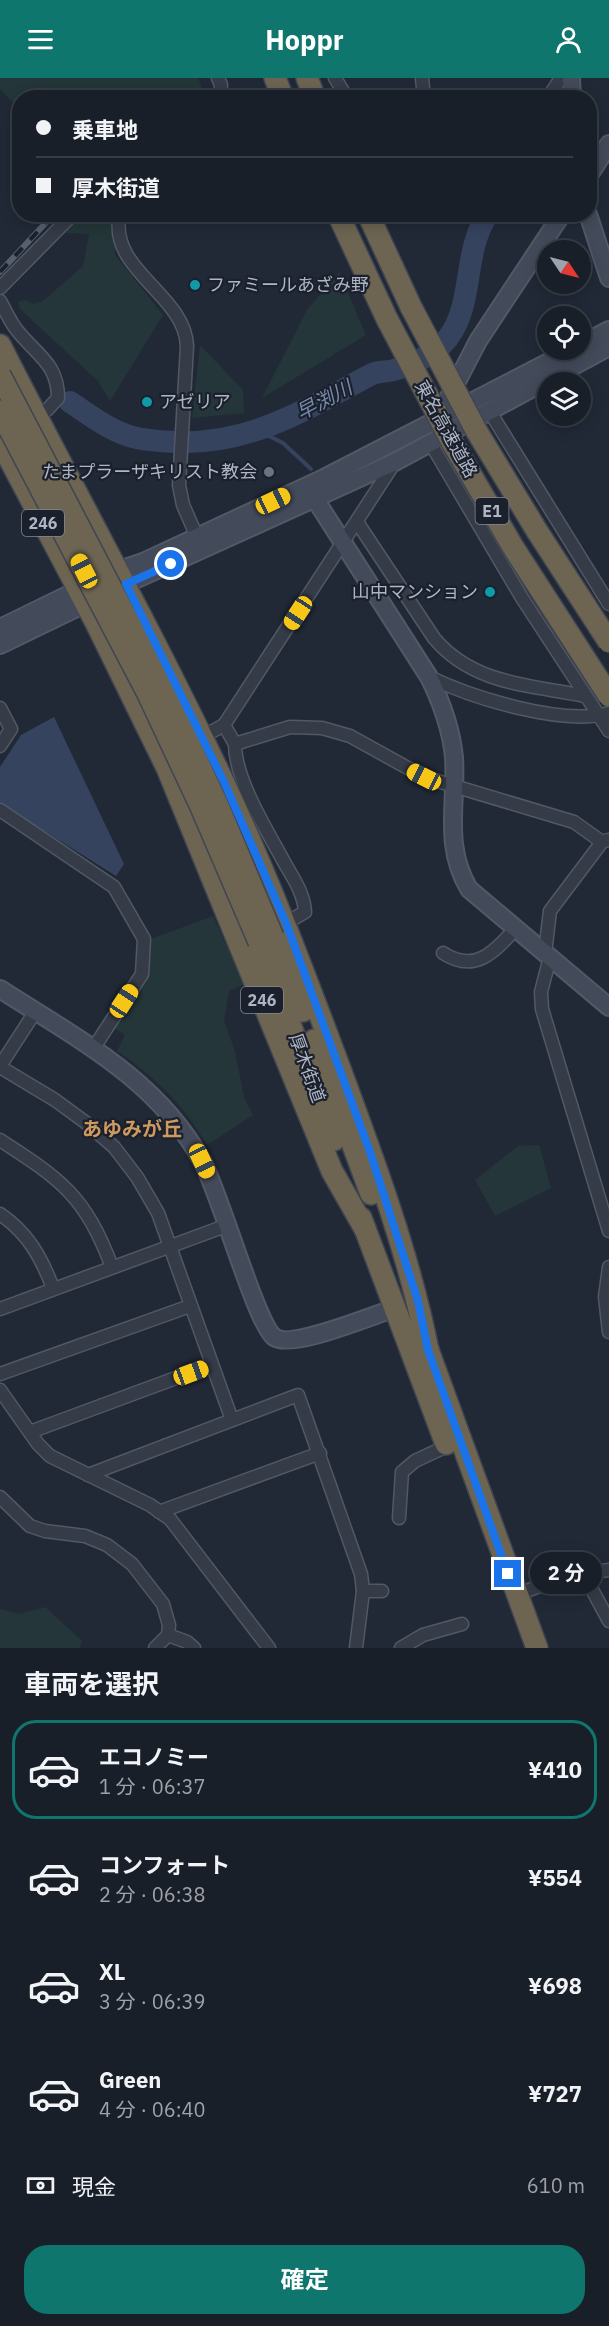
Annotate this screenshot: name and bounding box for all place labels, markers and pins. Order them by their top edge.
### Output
place label: ファミールあざみ野 [207,273,369,296]
marker: ファミールあざみ野 [188,278,202,292]
place label: アゼリア [159,390,231,413]
marker: アゼリア [140,395,154,409]
place label: たまプラーザキリスト教会 [42,460,257,483]
marker: たまプラーザキリスト教会 [262,465,276,479]
place label: 山中マンション [352,580,478,603]
marker: 山中マンション [483,585,497,599]

